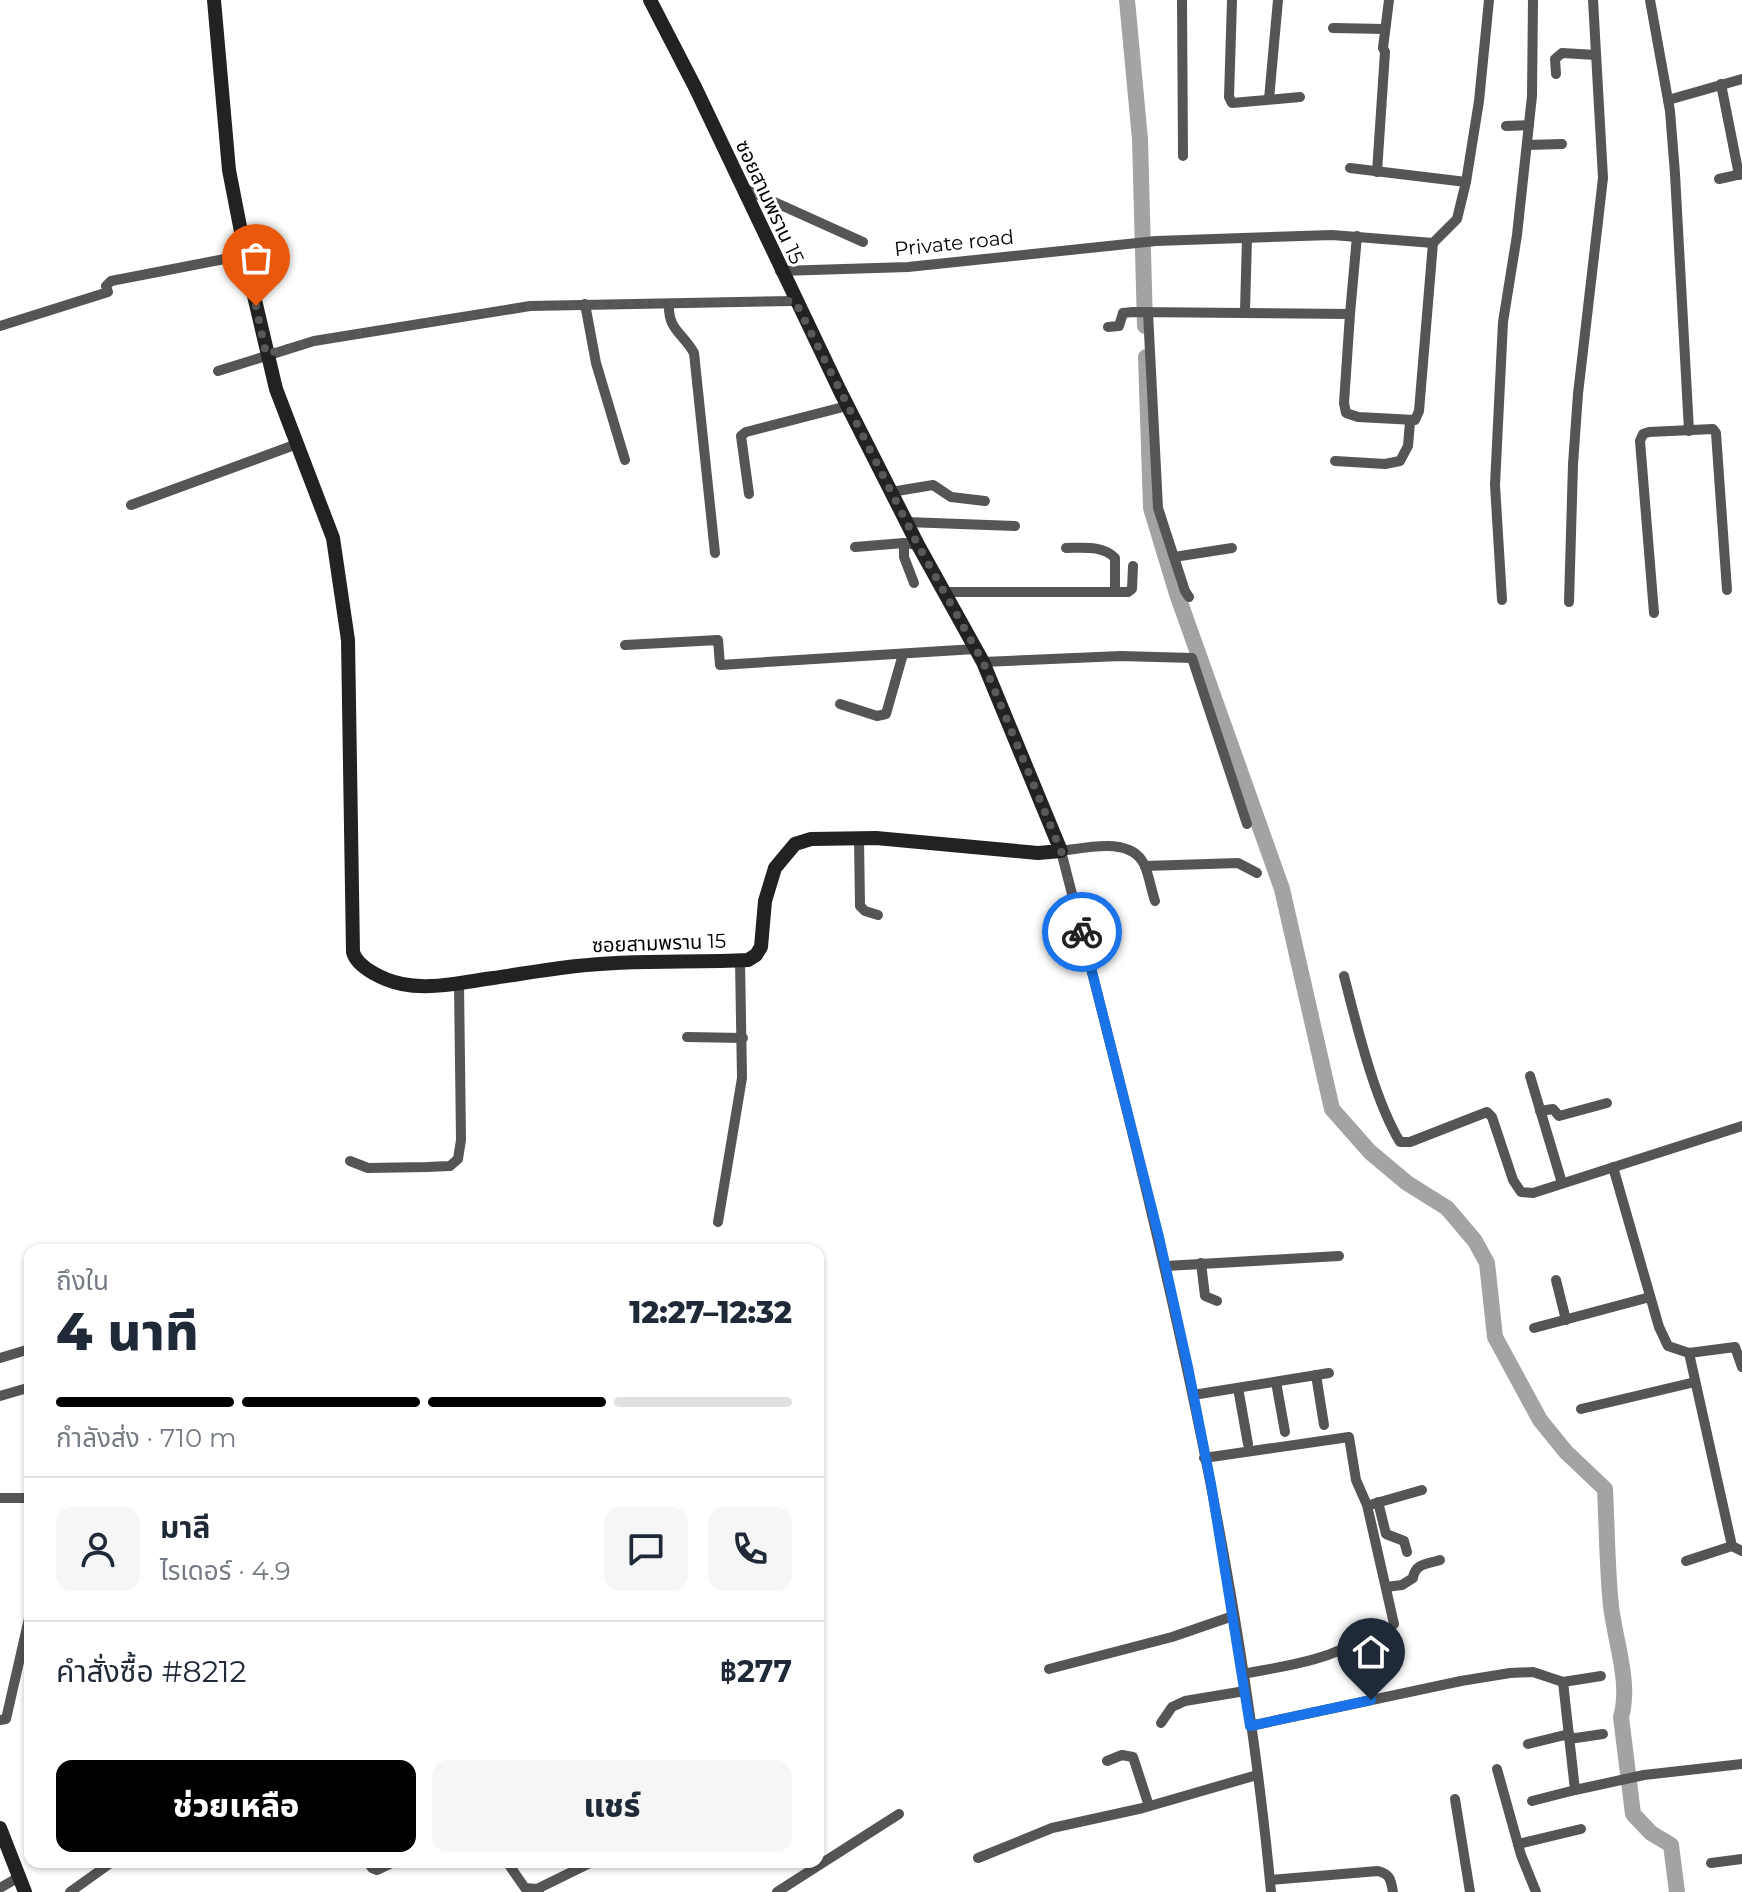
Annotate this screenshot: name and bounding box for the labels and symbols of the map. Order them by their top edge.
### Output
street label: ซอยสามพราน 15 [731,136,809,268]
pin [222,224,290,306]
street label: Private road [893,225,1015,261]
courier [1042,892,1122,972]
street label: ซอยสามพราน 15 [592,929,726,957]
pin [1337,1618,1405,1700]

